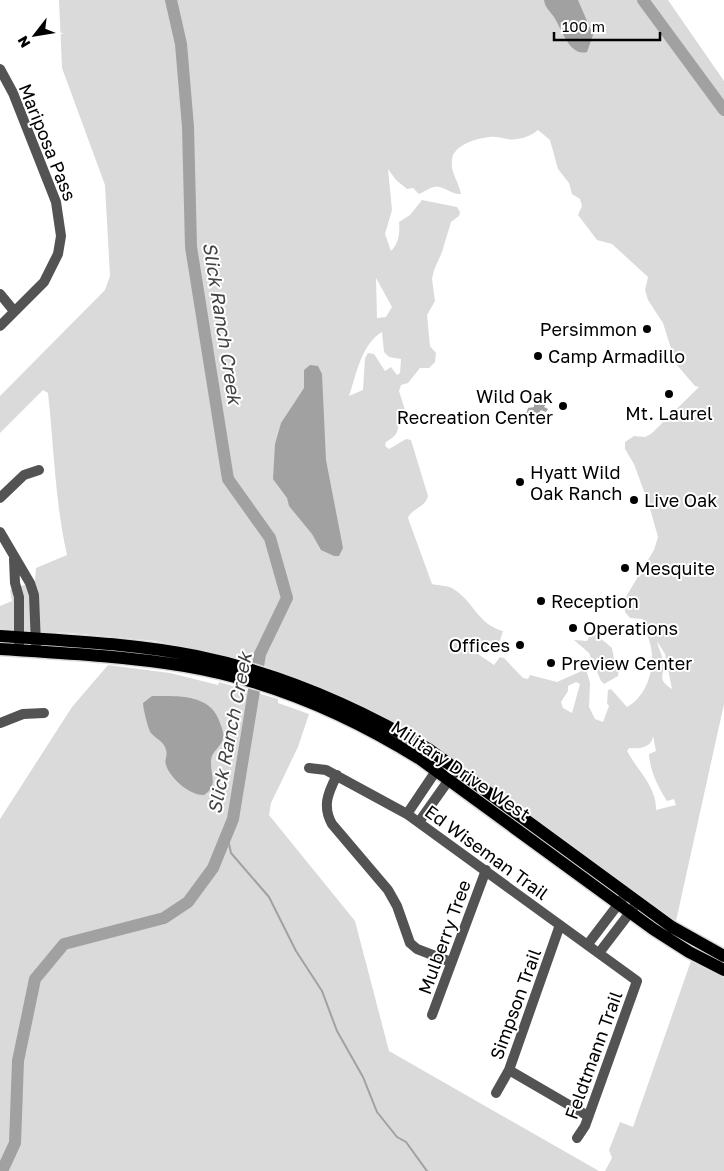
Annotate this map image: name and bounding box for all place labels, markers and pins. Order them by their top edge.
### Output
place label: Persimmon [540,318,637,340]
marker: Persimmon [641,323,653,335]
place label: Camp Armadillo [548,345,685,367]
marker: Camp Armadillo [532,350,544,362]
place label: Wild Oak Recreation Center [397,385,553,428]
marker: Mt. Laurel [663,388,675,400]
marker: Wild Oak Recreation Center [557,400,569,412]
place label: Mt. Laurel [625,402,713,424]
place label: Hyatt Wild Oak Ranch [530,461,622,504]
marker: Hyatt Wild Oak Ranch [514,476,526,488]
place label: Live Oak [644,489,717,511]
marker: Live Oak [628,494,640,506]
place label: Mesquite [635,557,715,579]
marker: Mesquite [619,562,631,574]
place label: Reception [551,590,639,612]
marker: Reception [535,595,547,607]
place label: Operations [583,617,678,639]
marker: Operations [567,622,579,634]
place label: Offices [449,634,510,656]
marker: Offices [514,639,526,651]
place label: Preview Center [561,652,692,674]
marker: Preview Center [545,657,557,669]

